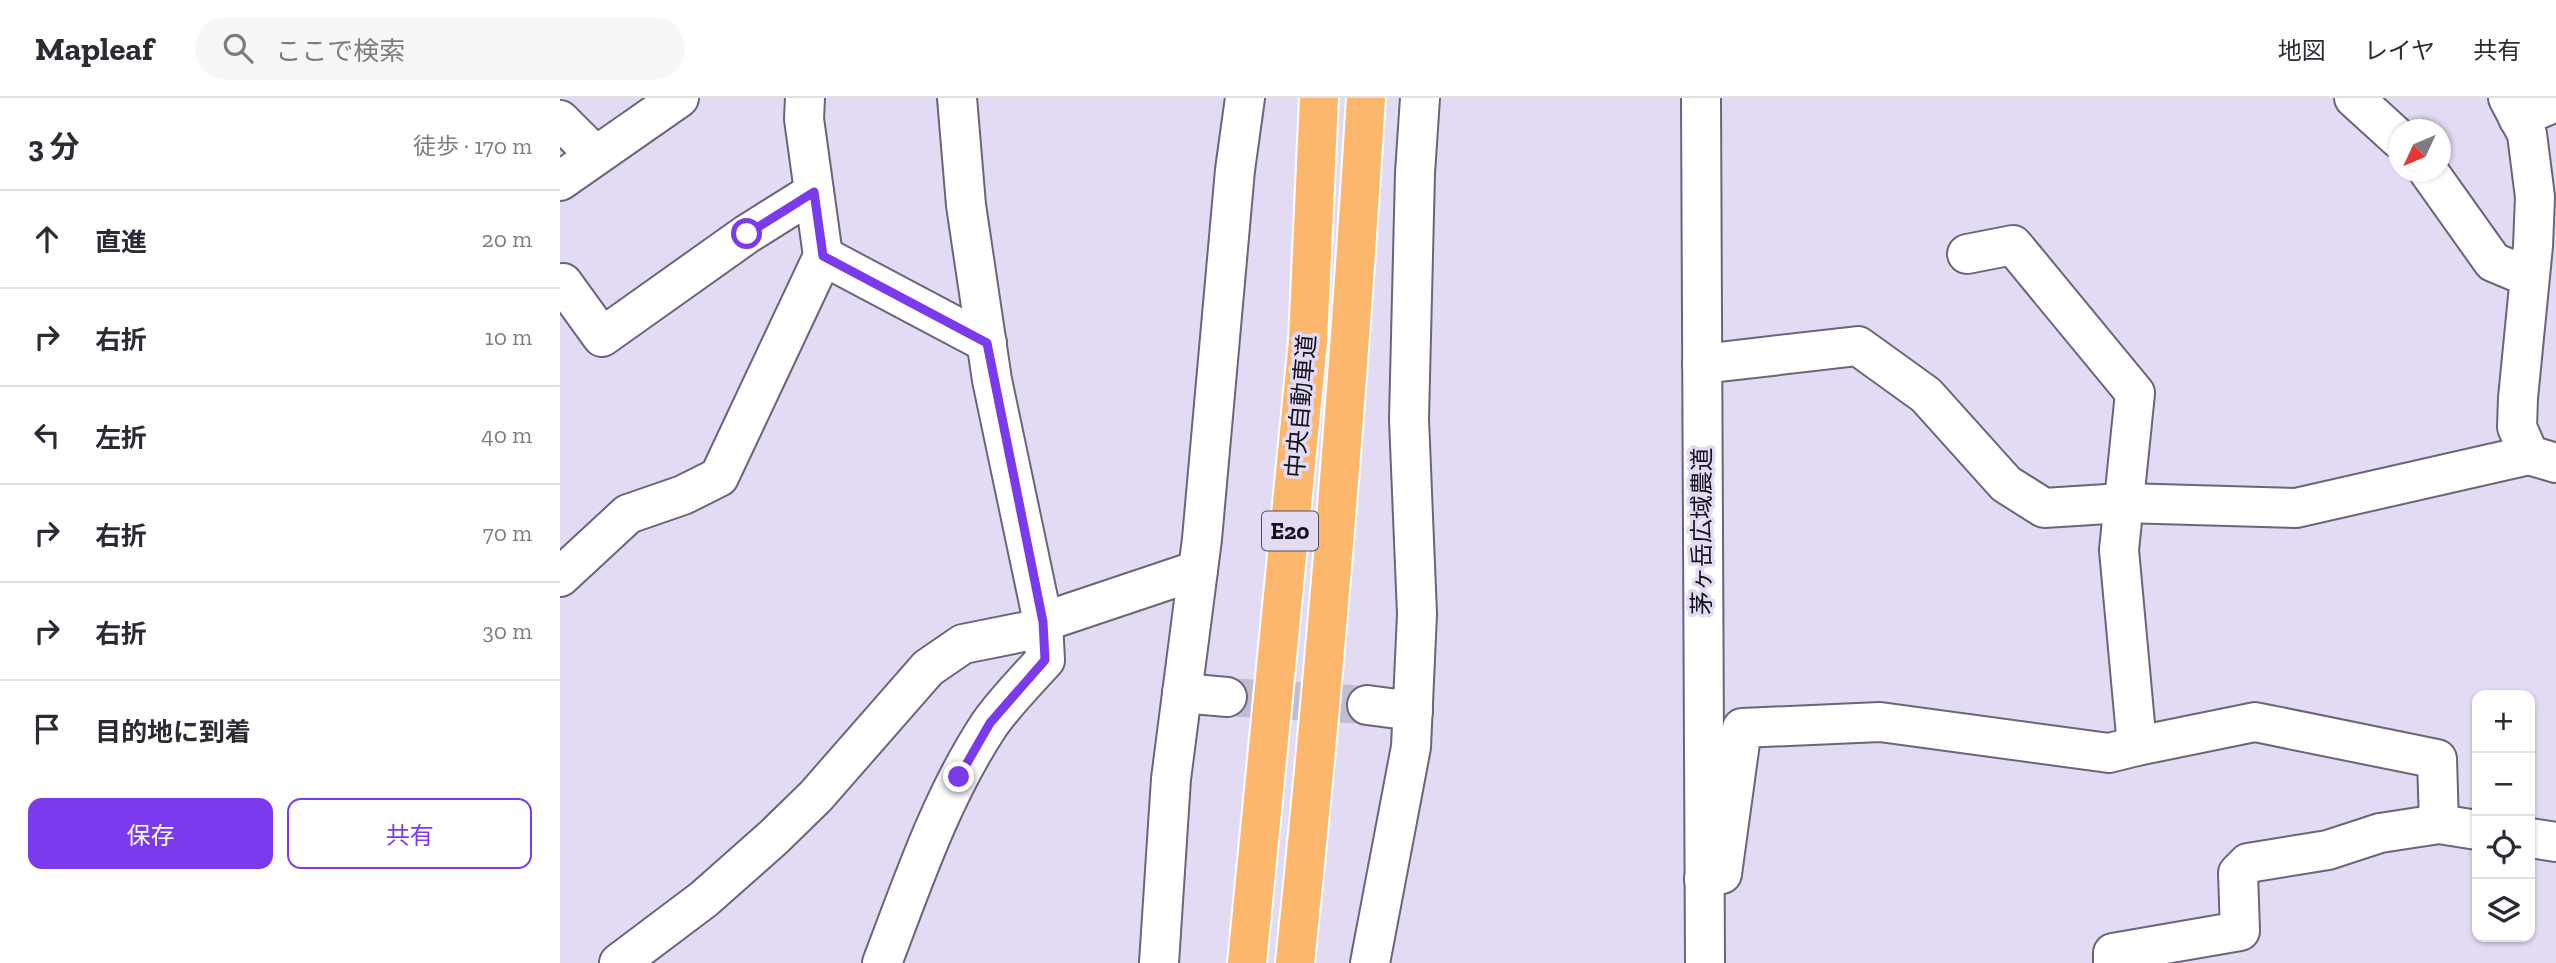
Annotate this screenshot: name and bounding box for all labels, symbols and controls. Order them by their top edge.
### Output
search box [195,17,685,80]
text: Mapleaf [35,29,153,68]
icon: search [219,29,257,67]
text: ここで検索 [275,35,405,67]
text: 地図 [2278,36,2326,65]
text: レイヤ [2364,36,2435,65]
text: 共有 [2473,36,2521,65]
north arrow [2388,119,2451,182]
text: 3 分 [28,129,80,165]
text: 徒歩 · 170 m [413,132,532,160]
route start [731,218,762,249]
icon: ahead [28,220,66,258]
text: 20 m [482,225,532,253]
text: 直進 [95,226,147,258]
icon: right [28,318,66,356]
text: 10 m [485,323,532,351]
text: 右折 [95,324,147,356]
street label: 中央自動車道 [1280,333,1321,479]
icon: left [28,416,66,454]
text: 40 m [481,421,532,449]
text: 左折 [95,422,147,454]
street label: 茅ヶ岳広域農道 [1687,447,1716,615]
road number: E20 [1262,512,1318,550]
icon: right [28,514,66,552]
text: 70 m [483,519,532,547]
text: 右折 [95,520,147,552]
icon: right [28,612,66,650]
text: 30 m [482,617,532,645]
text: 右折 [95,618,147,650]
map controls [2472,690,2535,942]
button: + [2472,690,2535,753]
icon: arrive [28,710,66,748]
text: 目的地に到着 [95,716,251,748]
button: − [2472,753,2535,816]
route end [943,761,974,792]
button: 保存 [28,798,273,869]
button: 共有 [287,798,532,869]
button: locate [2472,816,2535,879]
button: layers [2472,879,2535,942]

